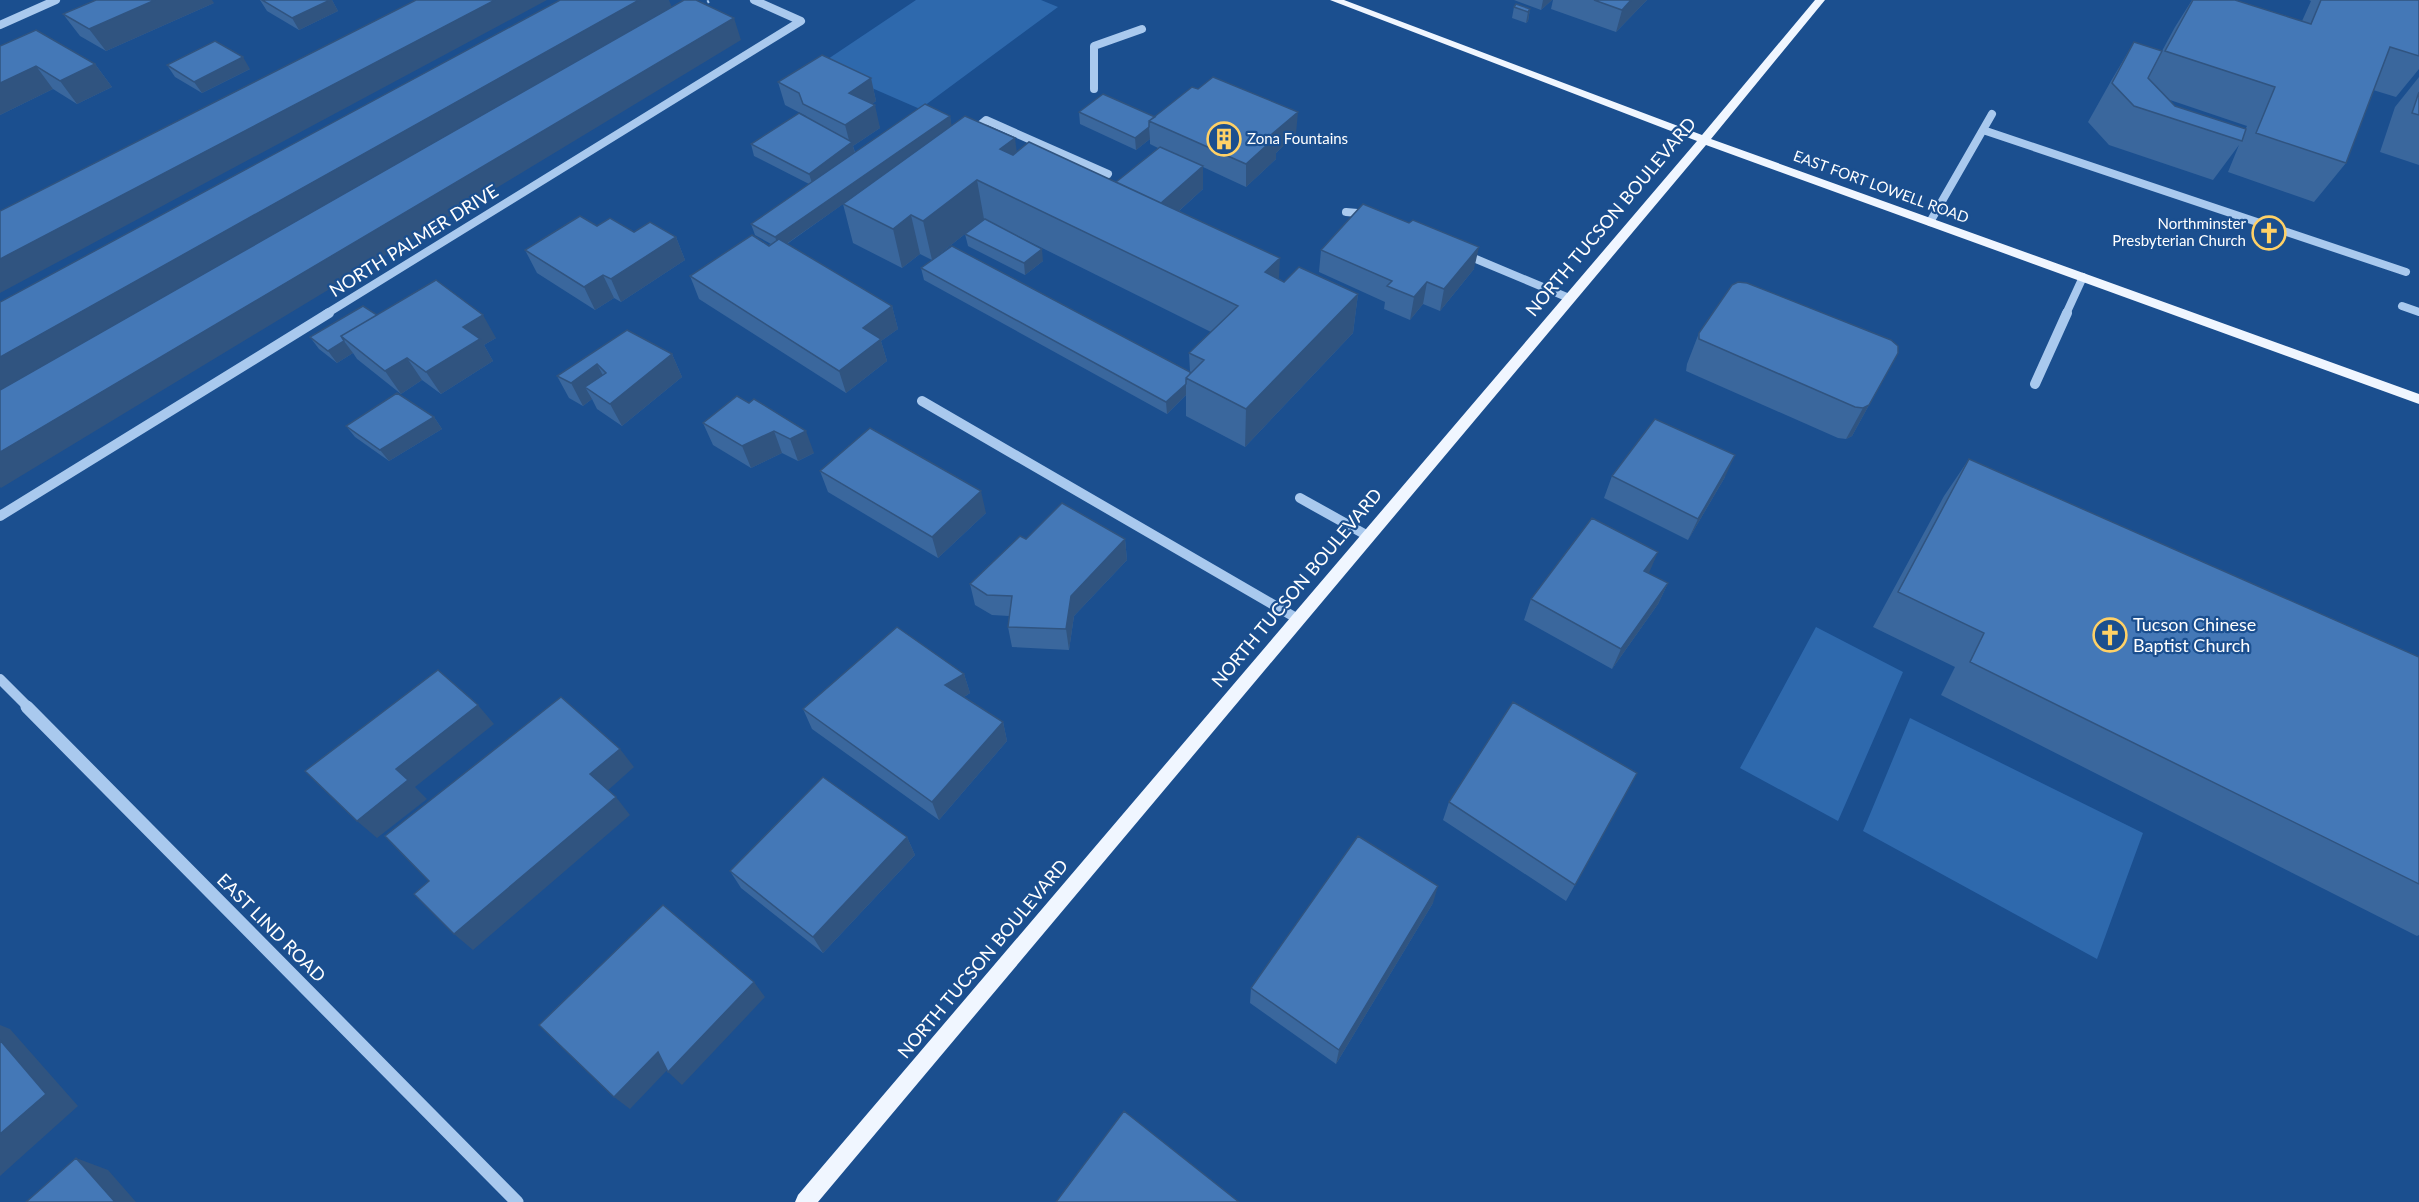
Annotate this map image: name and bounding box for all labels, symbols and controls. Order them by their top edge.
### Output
street label: NORTH TUCSON BOULEVARD [1520,112,1700,320]
building icon: Zona Fountains [1206,121,1242,157]
place label: Zona Fountains [1247,129,1348,147]
street label: EAST FORT LOWELL ROAD [1791,146,1972,226]
street label: NORTH PALMER DRIVE [325,179,502,301]
place label: Northminster Presbyterian Church [2112,214,2247,249]
church icon: Northminster Presbyterian Church [2251,215,2287,251]
street label: NORTH TUCSON BOULEVARD [1206,483,1386,691]
place label: Tucson Chinese Baptist Church [2133,613,2256,656]
church icon: Tucson Chinese Baptist Church [2092,617,2128,653]
street label: NORTH TUCSON BOULEVARD [892,854,1072,1062]
street label: EAST LIND ROAD [213,868,331,986]

